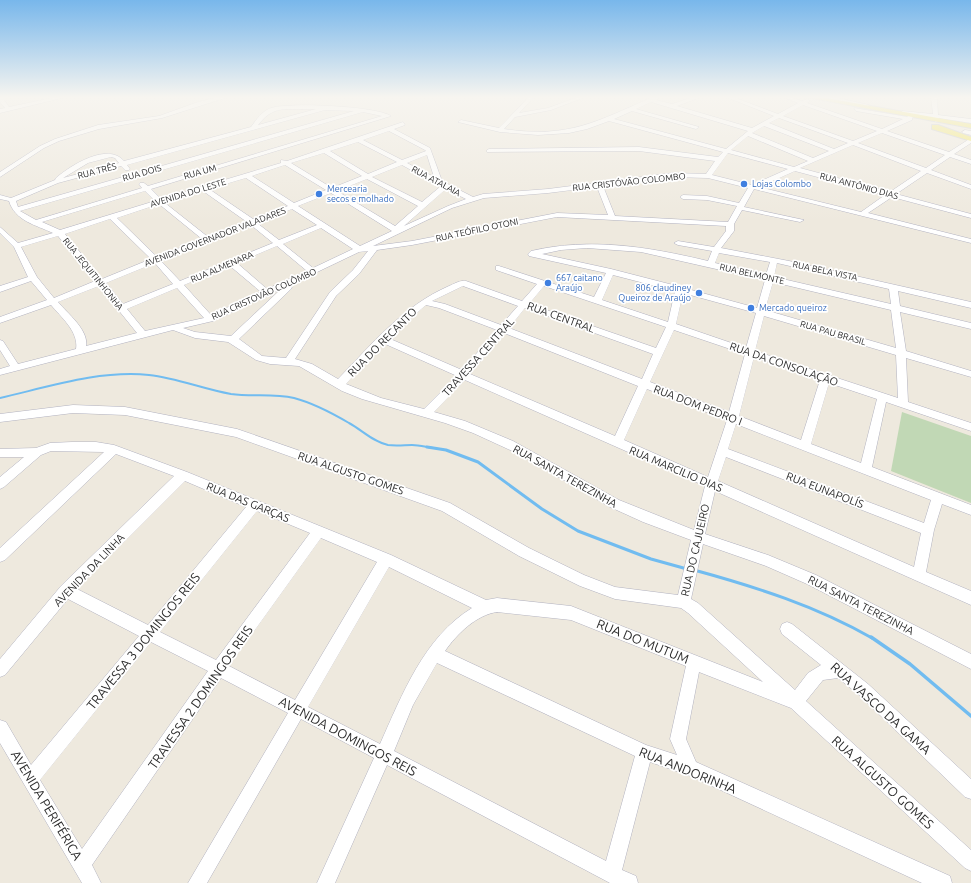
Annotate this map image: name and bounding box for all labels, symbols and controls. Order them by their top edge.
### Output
street label: RUA TRÊS [76,159,118,181]
street label: RUA DOIS [121,163,163,183]
street label: RUA UM [182,163,218,181]
street label: RUA ATALAIA [410,164,462,198]
street label: RUA CRISTÓVÃO COLOMBO [572,169,686,193]
street label: RUA ANTÔNIO DIAS [819,170,900,201]
street label: AVENIDA DO LESTE [149,177,227,209]
marker: Lojas Colombo [739,179,749,189]
place label: Lojas Colombo [752,179,811,189]
place label: Mercearia secos e molhado [327,184,394,204]
marker: Mercearia secos e molhado [314,189,324,199]
street label: AVENIDA GOVERNADOR VALADARES [143,205,287,269]
street label: RUA TEÓFILO OTONI [434,214,519,244]
street label: RUA JEQUITINHONHA [61,236,125,312]
street label: RUA ALMENARA [189,249,255,285]
street label: RUA BELA VISTA [792,259,859,283]
street label: RUA BELMONTE [719,262,785,286]
street label: RUA CRISTOVÃO COLÔMBO [210,265,318,322]
place label: 667 caitano Araújo [556,273,603,293]
marker: 667 caitano Araújo [543,278,553,288]
place label: 806 claudiney Queiroz de Araújo [618,283,692,303]
marker: 806 claudiney Queiroz de Araújo [694,288,704,298]
street label: RUA CENTRAL [526,299,597,335]
marker: Mercado queiroz [746,303,756,313]
place label: Mercado queiroz [759,303,827,313]
street label: RUA DO RECANTO [345,305,419,379]
street label: TRAVESSA CENTRAL [440,315,517,399]
street label: RUA PAU BRASIL [799,319,867,347]
street label: RUA DA CONSOLAÇÃO [728,340,840,388]
street label: RUA DOM PEDRO I [652,383,744,427]
street label: RUA SANTA TEREZINHA [511,442,620,510]
street label: RUA MARCILIO DIAS [628,444,725,494]
street label: RUA ALGUSTO GOMES [296,449,406,497]
street label: RUA EUNAPOLÍS [785,469,866,510]
street label: RUA DAS GARÇAS [205,480,292,524]
street label: RUA DO CAJUEIRO [679,503,711,597]
street label: AVENIDA DA LINHA [51,531,127,609]
street label: TRAVESSA 3 DOMINGOS REIS [84,570,203,712]
street label: RUA SANTA TEREZINHA [806,573,917,637]
street label: RUA DO MUTUM [595,616,691,666]
street label: TRAVESSA 2 DOMINGOS REIS [145,623,255,771]
street label: RUA VASCO DA GAMA [828,659,934,757]
street label: AVENIDA DOMINGOS REIS [277,694,419,778]
street label: RUA ALGUSTO GOMES [829,733,937,831]
street label: RUA ANDORINHA [637,744,739,796]
street label: AVENIDA PERIFÉRICA [9,747,86,863]

